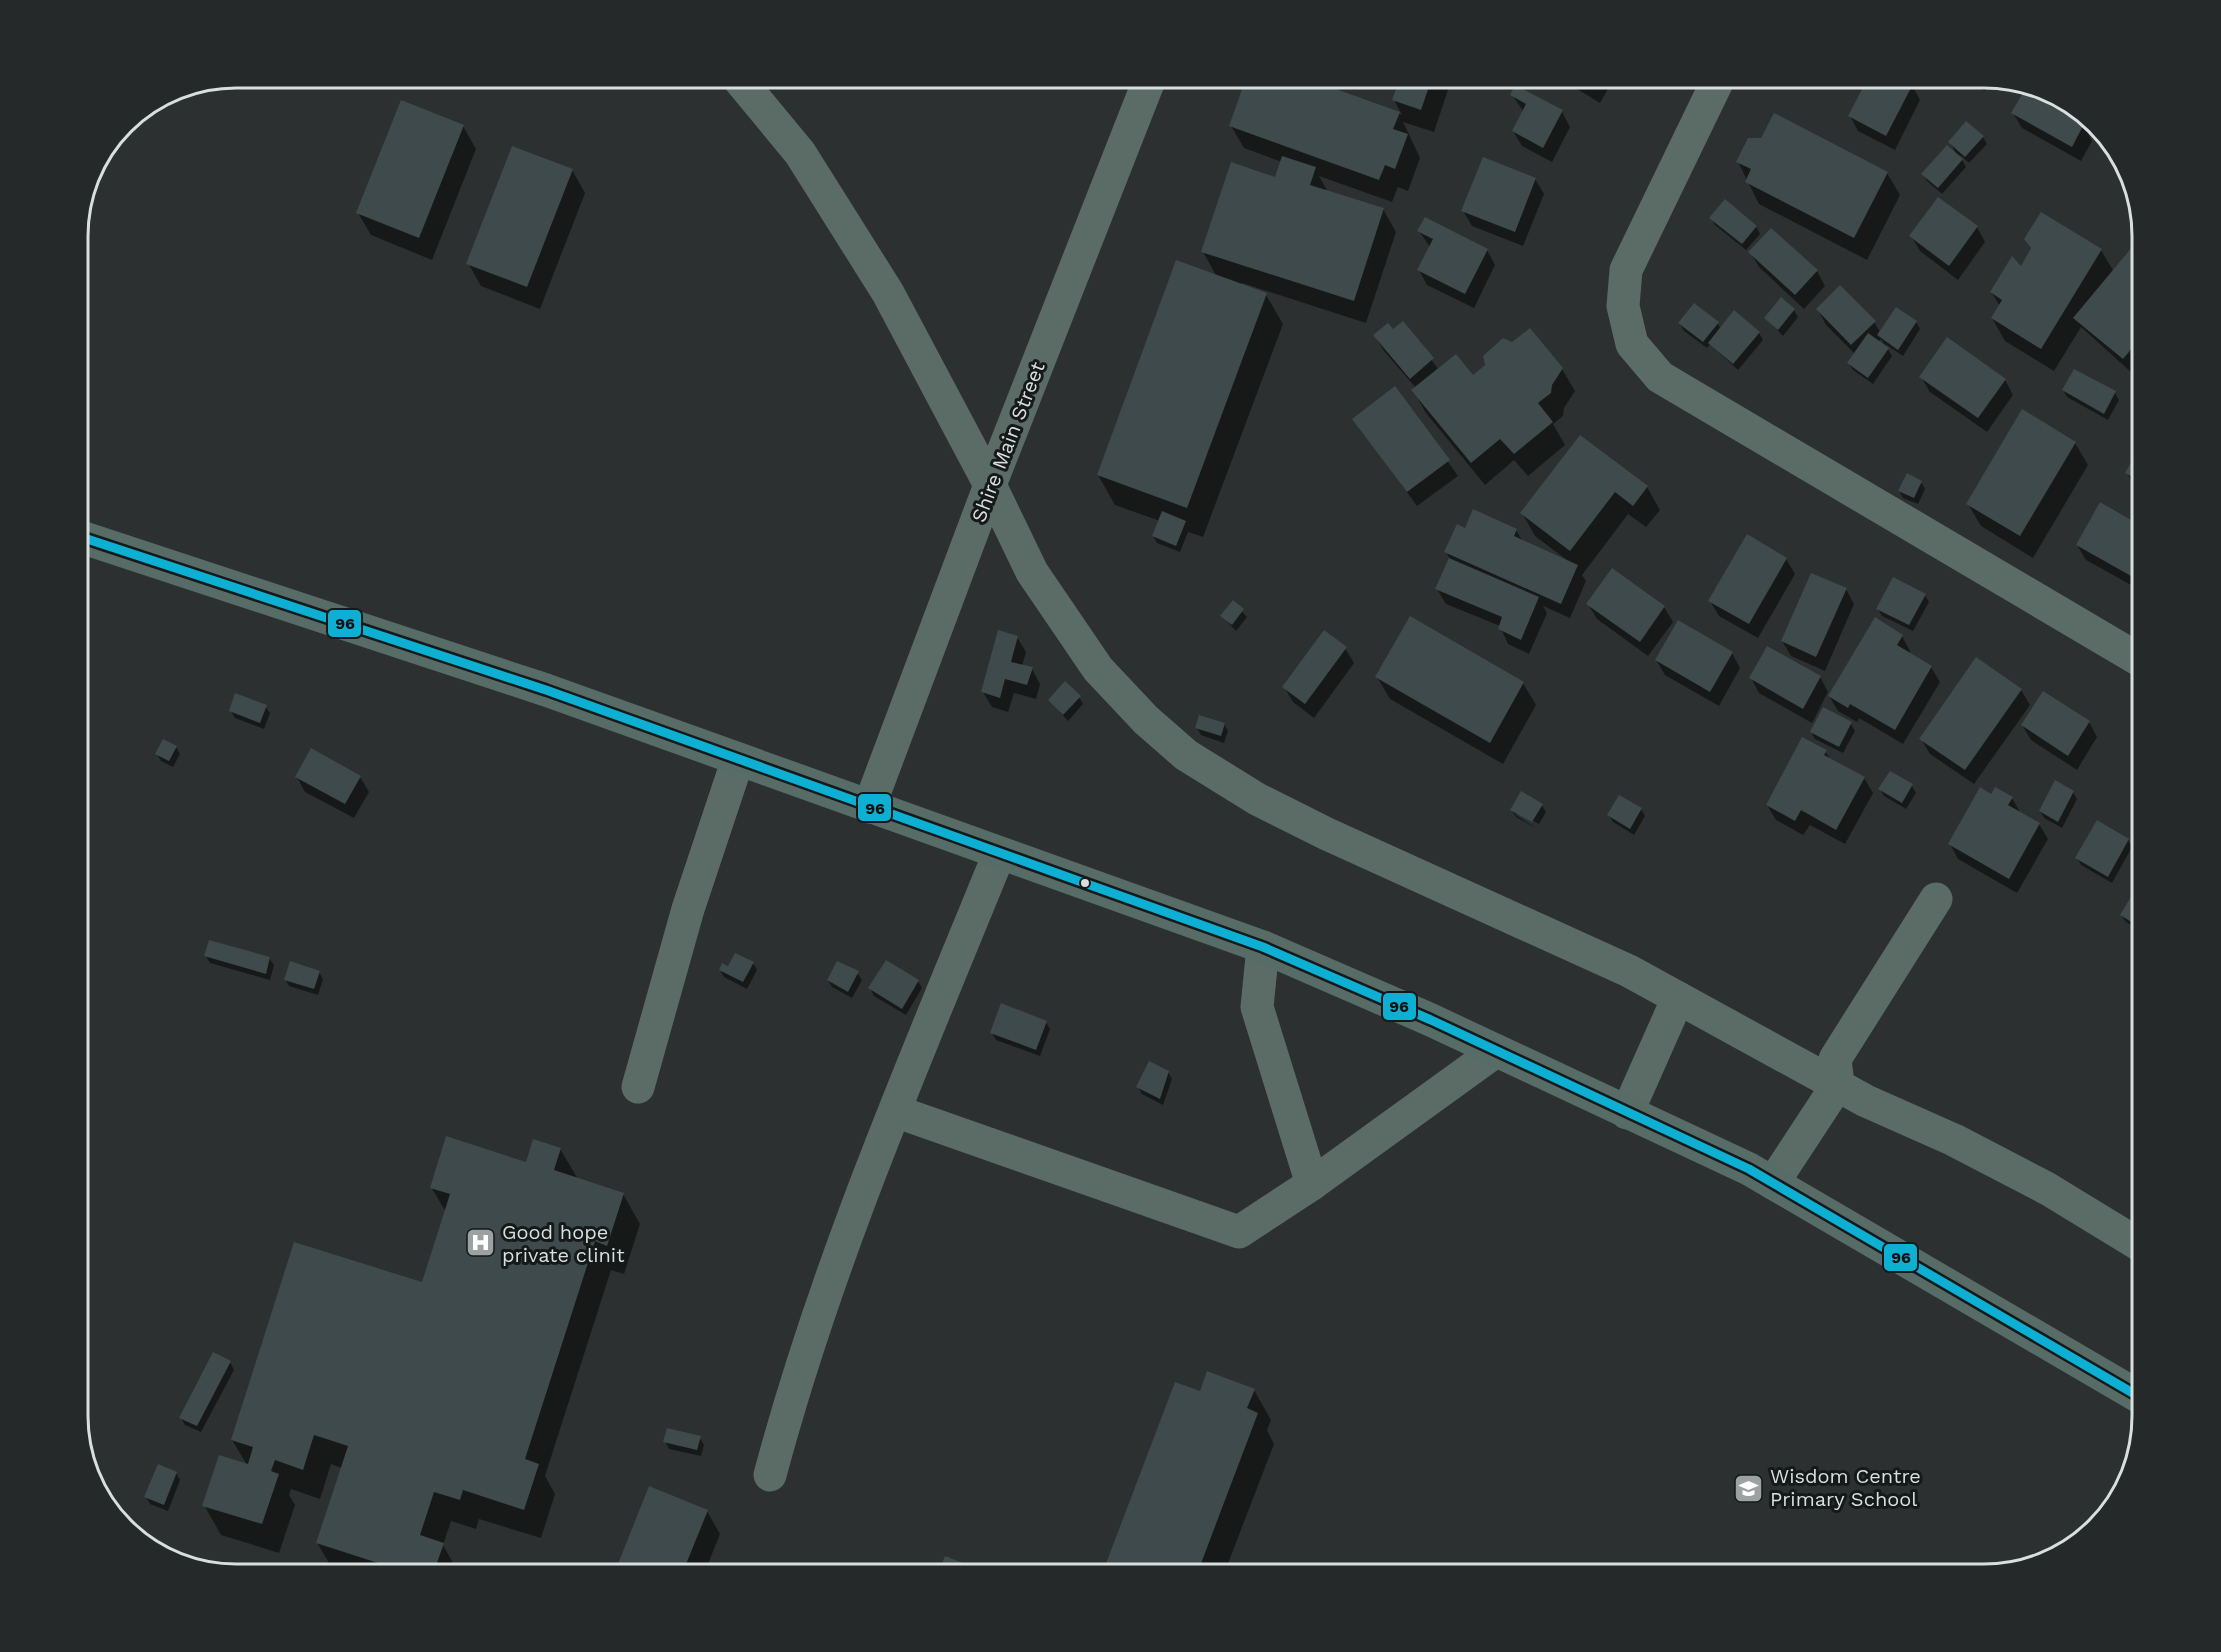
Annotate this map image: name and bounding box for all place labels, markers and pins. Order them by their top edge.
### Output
unlabelled marker [1079,877,1091,889]
place label: Good hope private clinit [502,1220,625,1267]
hospital icon: Good hope private clinit [465,1227,497,1259]
place label: Wisdom Centre Primary School [1770,1464,1921,1511]
school or university icon: Wisdom Centre Primary School [1733,1472,1765,1504]

